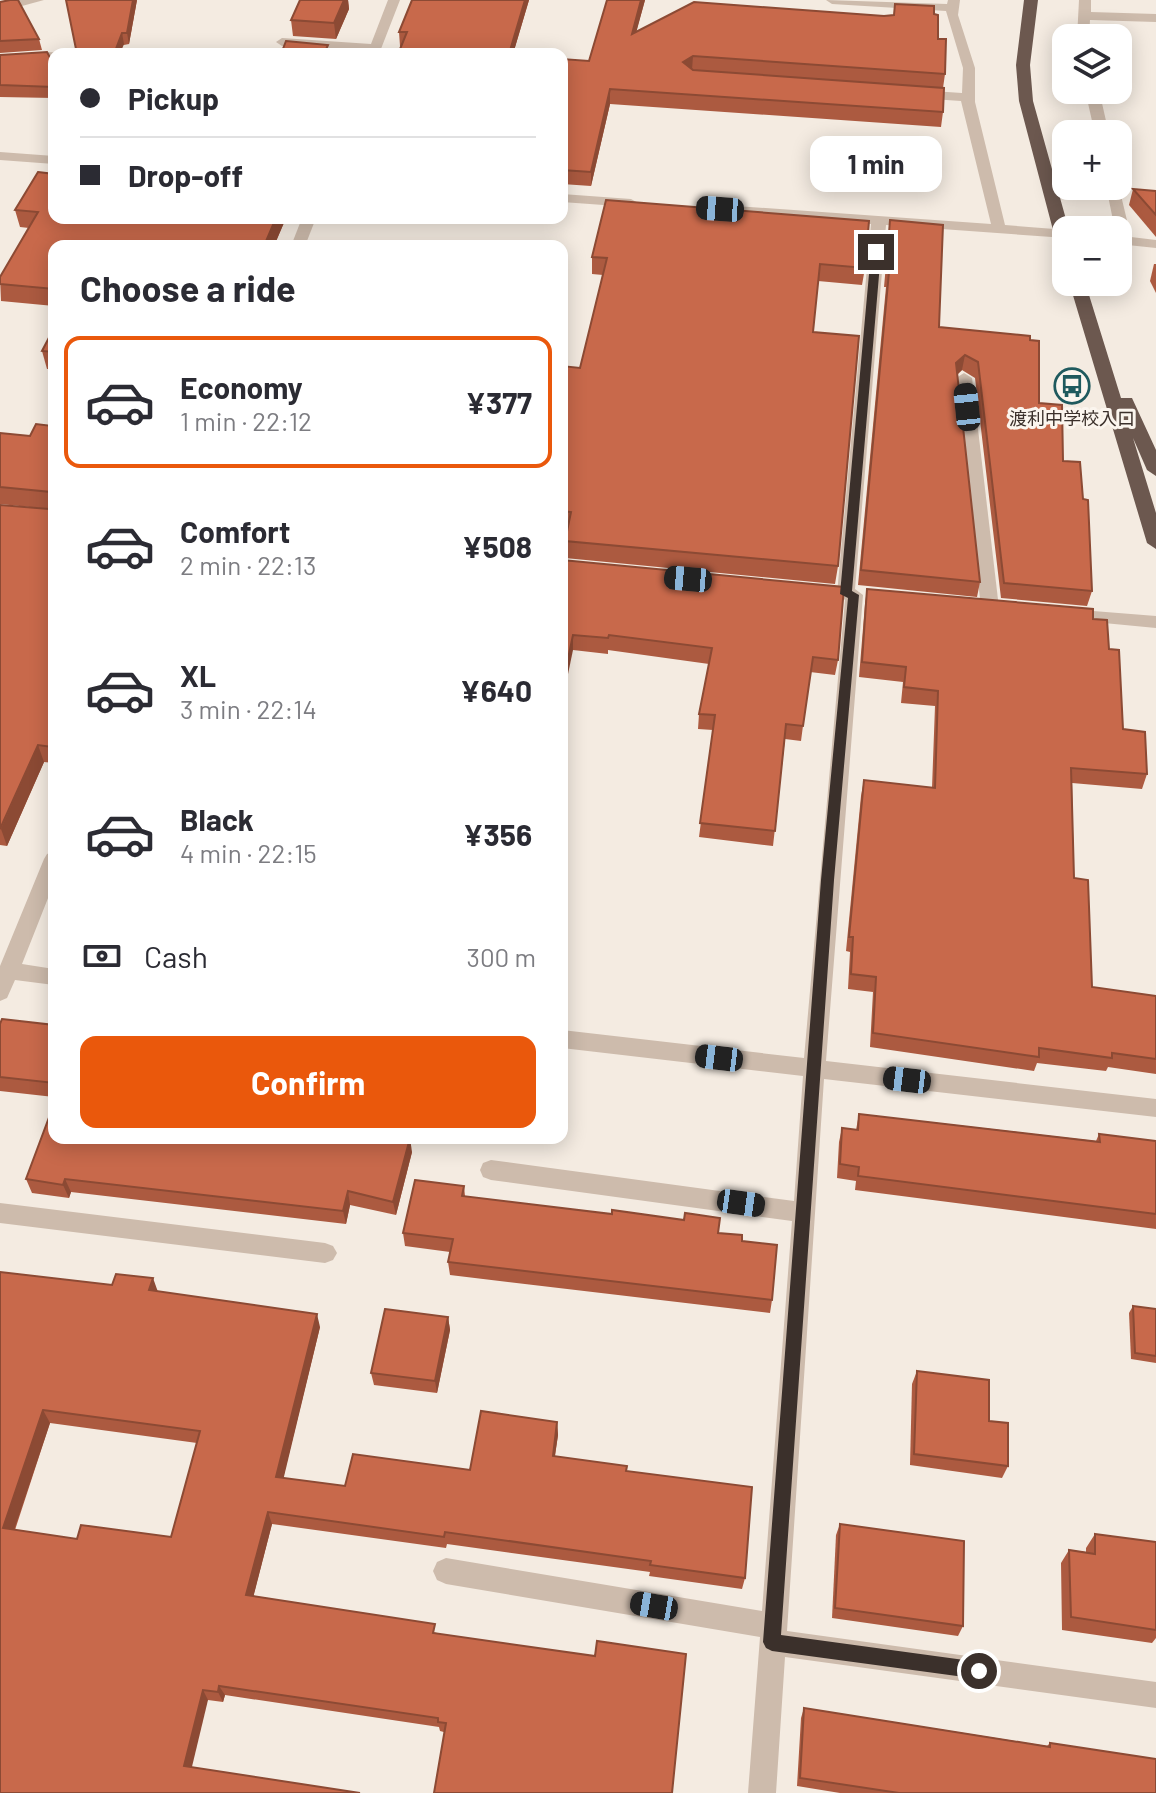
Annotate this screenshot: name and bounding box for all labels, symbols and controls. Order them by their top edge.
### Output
map controls [1052,24,1132,296]
button: layers [1052,24,1132,104]
text: Pickup [128,80,219,116]
button: + [1052,120,1132,200]
callout: 1 min [810,136,942,192]
text: 1 min [848,148,904,179]
text: Drop-off [128,157,243,193]
car [695,195,745,223]
button: − [1052,216,1132,296]
route end [858,234,894,270]
text: Choose a ride [80,266,296,309]
icon: car [84,366,156,438]
bus stop icon: 渡利中学校入口 [1053,367,1091,405]
text: Economy [180,369,303,405]
car [953,382,981,432]
text: ¥377 [465,384,532,420]
text: 1 min · 22:12 [180,405,312,436]
place label: 渡利中学校入口 [1009,407,1135,429]
icon: car [84,510,156,582]
text: Comfort [180,513,290,549]
text: ¥508 [462,528,532,564]
text: 2 min · 22:13 [180,549,316,580]
car [663,565,713,593]
icon: car [84,654,156,726]
text: XL [180,657,216,693]
text: ¥640 [460,672,532,708]
text: 3 min · 22:14 [180,693,317,724]
icon: car [84,798,156,870]
text: Black [180,801,254,837]
text: ¥356 [463,816,532,852]
text: 4 min · 22:15 [180,837,317,868]
icon: cash [80,934,124,978]
text: Cash [144,938,208,974]
text: 300 m [467,941,536,972]
button: Confirm [80,1036,536,1128]
car [694,1043,744,1073]
car [882,1065,932,1095]
car [716,1188,766,1218]
car [628,1590,680,1622]
route start [961,1653,997,1689]

